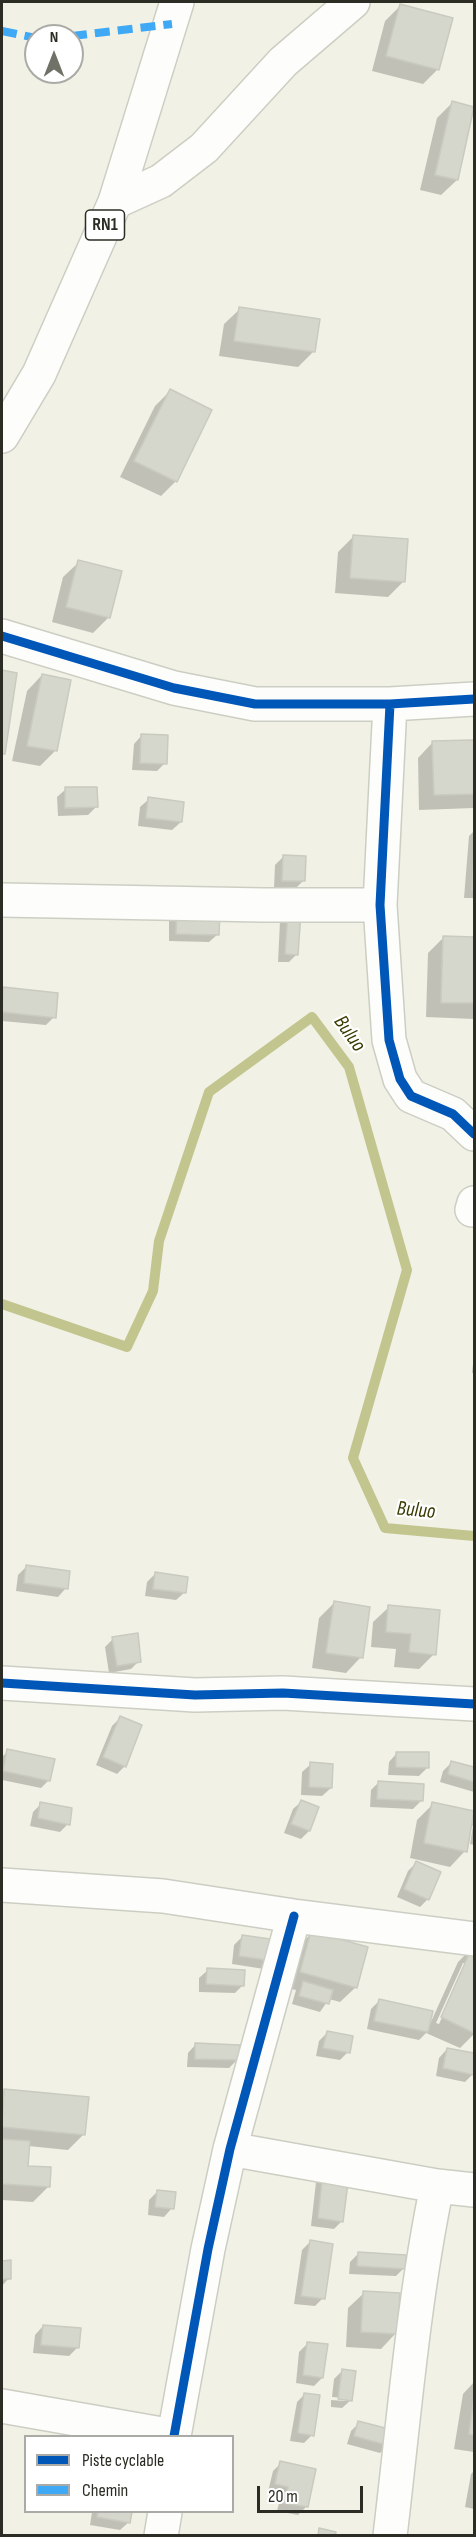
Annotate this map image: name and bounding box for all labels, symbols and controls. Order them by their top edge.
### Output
north arrow [24,24,84,84]
text: N [50,28,58,47]
road number: RN1 [86,210,124,240]
water label: Buluo [328,1011,370,1057]
water label: Buluo [396,1497,436,1525]
legend [24,2435,234,2513]
text: Piste cyclable [82,2450,164,2471]
scale bar [260,2474,366,2512]
text: Chemin [82,2480,128,2501]
text: 20 m [268,2486,298,2507]

